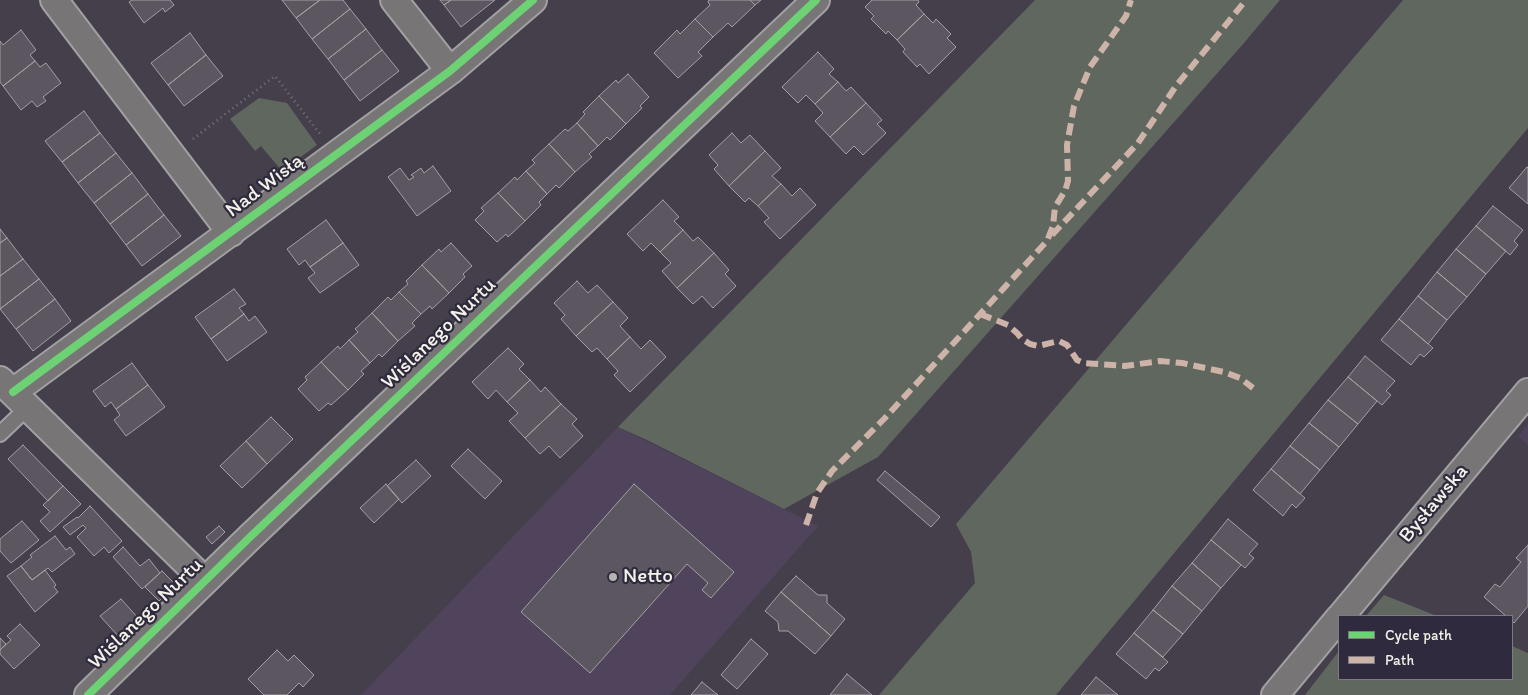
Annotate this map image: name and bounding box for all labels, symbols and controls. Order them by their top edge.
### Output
street label: Nad Wisłą [221,149,309,223]
street label: Wiślanego Nurtu [376,273,502,395]
street label: Bysławska [1394,460,1474,548]
street label: Wiślanego Nurtu [83,553,209,675]
place label: Netto [623,564,673,590]
marker: Netto [607,571,619,583]
legend [1338,615,1513,680]
text: Cycle path [1385,626,1452,644]
text: Path [1385,651,1414,669]

